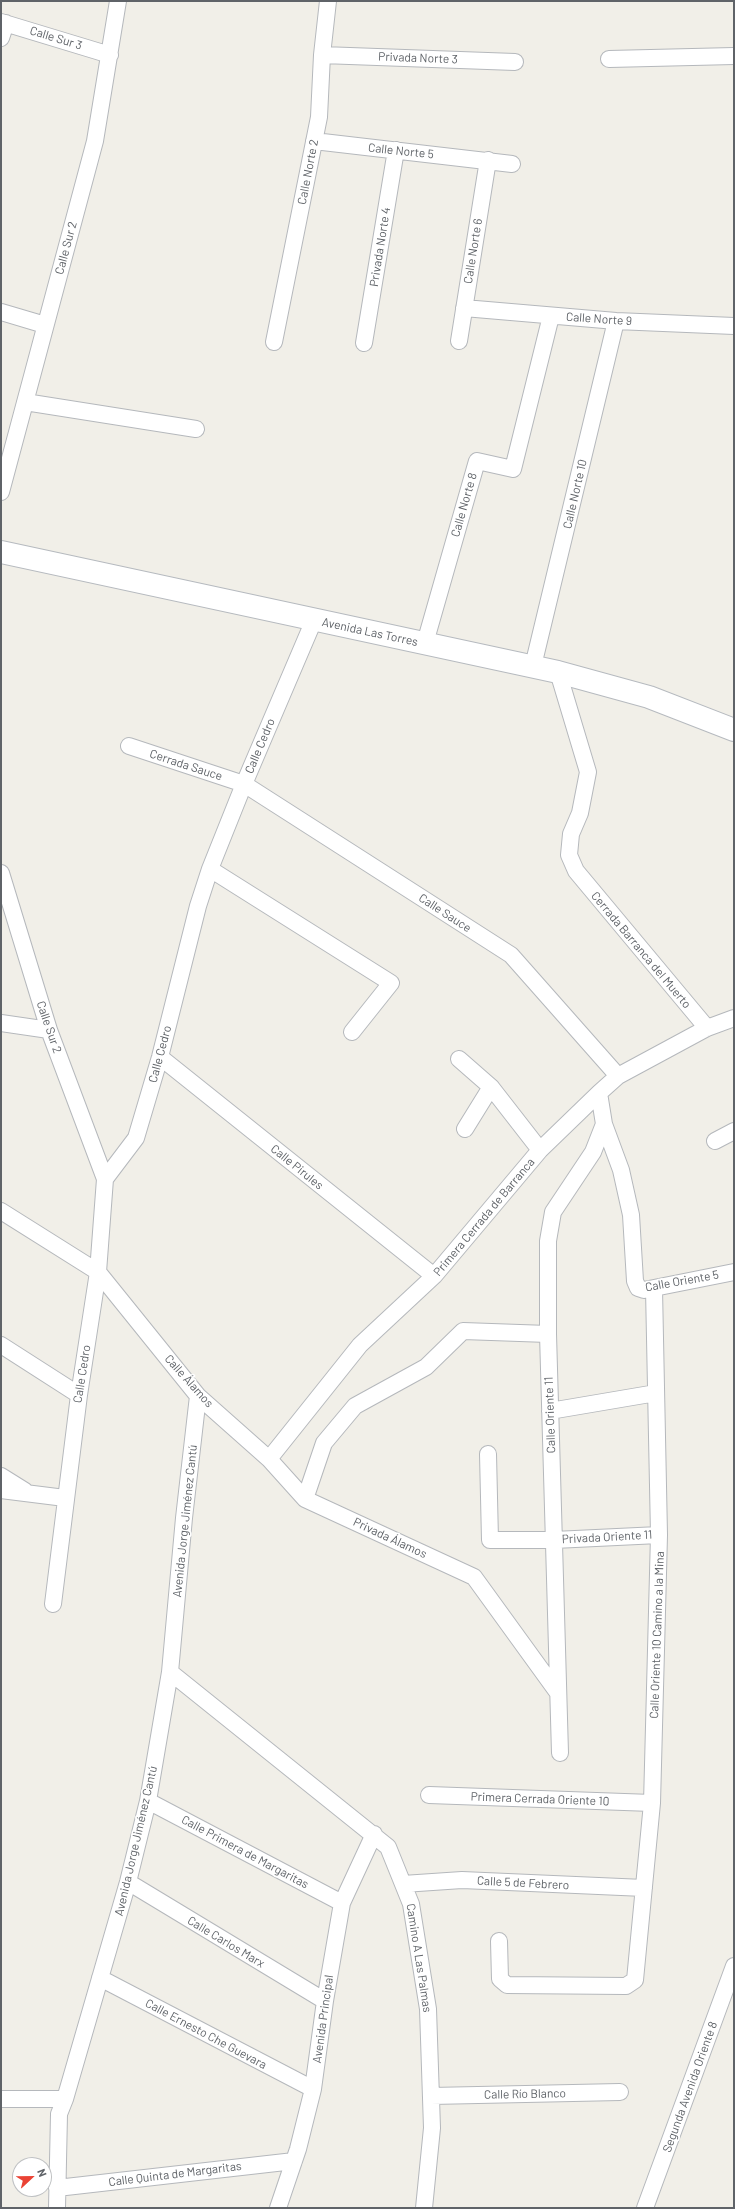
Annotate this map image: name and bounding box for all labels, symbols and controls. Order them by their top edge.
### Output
street label: Calle Sur 3 [28,23,84,53]
street label: Privada Norte 3 [378,49,458,67]
street label: Calle Norte 2 [295,138,321,206]
street label: Calle Norte 5 [367,140,435,162]
street label: Privada Norte 4 [367,206,393,288]
street label: Calle Norte 6 [461,217,485,285]
street label: Calle Sur 2 [52,220,80,276]
street label: Calle Norte 9 [566,310,632,328]
street label: Calle Norte 10 [560,458,590,530]
street label: Calle Norte 8 [448,471,480,539]
street label: Avenida Las Torres [321,615,419,649]
street label: Calle Cedro [242,716,278,776]
street label: Cerrada Sauce [148,746,224,784]
street label: Cerrada Barranca del Muerto [588,889,694,1011]
street label: Calle Sauce [416,891,474,935]
street label: Calle Sur 2 [33,999,65,1055]
street label: Calle Cedro [145,1024,175,1084]
street label: Calle Pirules [268,1141,326,1193]
street label: Primera Cerrada de Barranca [430,1155,538,1279]
street label: Calle Oriente 5 [644,1267,720,1295]
street label: Calle Cedro [70,1344,94,1404]
street label: Calle Álamos [162,1352,216,1410]
street label: Calle Oriente 11 [541,1376,559,1454]
street label: Avenida Jorge Jiménez Cantú [170,1444,200,1598]
street label: Privada Álamos [351,1515,429,1561]
street label: Privada Oriente 11 [561,1527,653,1547]
street label: Calle Oriente 10 Camino a la Mina [647,1551,667,1719]
street label: Avenida Jorge Jiménez Cantú [112,1764,160,1918]
street label: Primera Cerrada Oriente 10 [470,1789,610,1809]
street label: Calle Primera de Margaritas [179,1812,311,1892]
street label: Calle 5 de Febrero [476,1873,570,1893]
street label: Camino A Las Palmas [403,1902,435,2014]
street label: Calle Carlos Marx [185,1913,267,1971]
street label: Avenida Principal [310,1974,336,2064]
street label: Calle Ernesto Che Guevara [143,1996,269,2072]
street label: Segunda Avenida Oriente 8 [660,2020,720,2154]
street label: Calle Río Blanco [484,2086,566,2102]
north arrow [12,2157,52,2197]
street label: Calle Quinta de Margaritas [108,2159,242,2189]
text: N [35,2167,50,2179]

